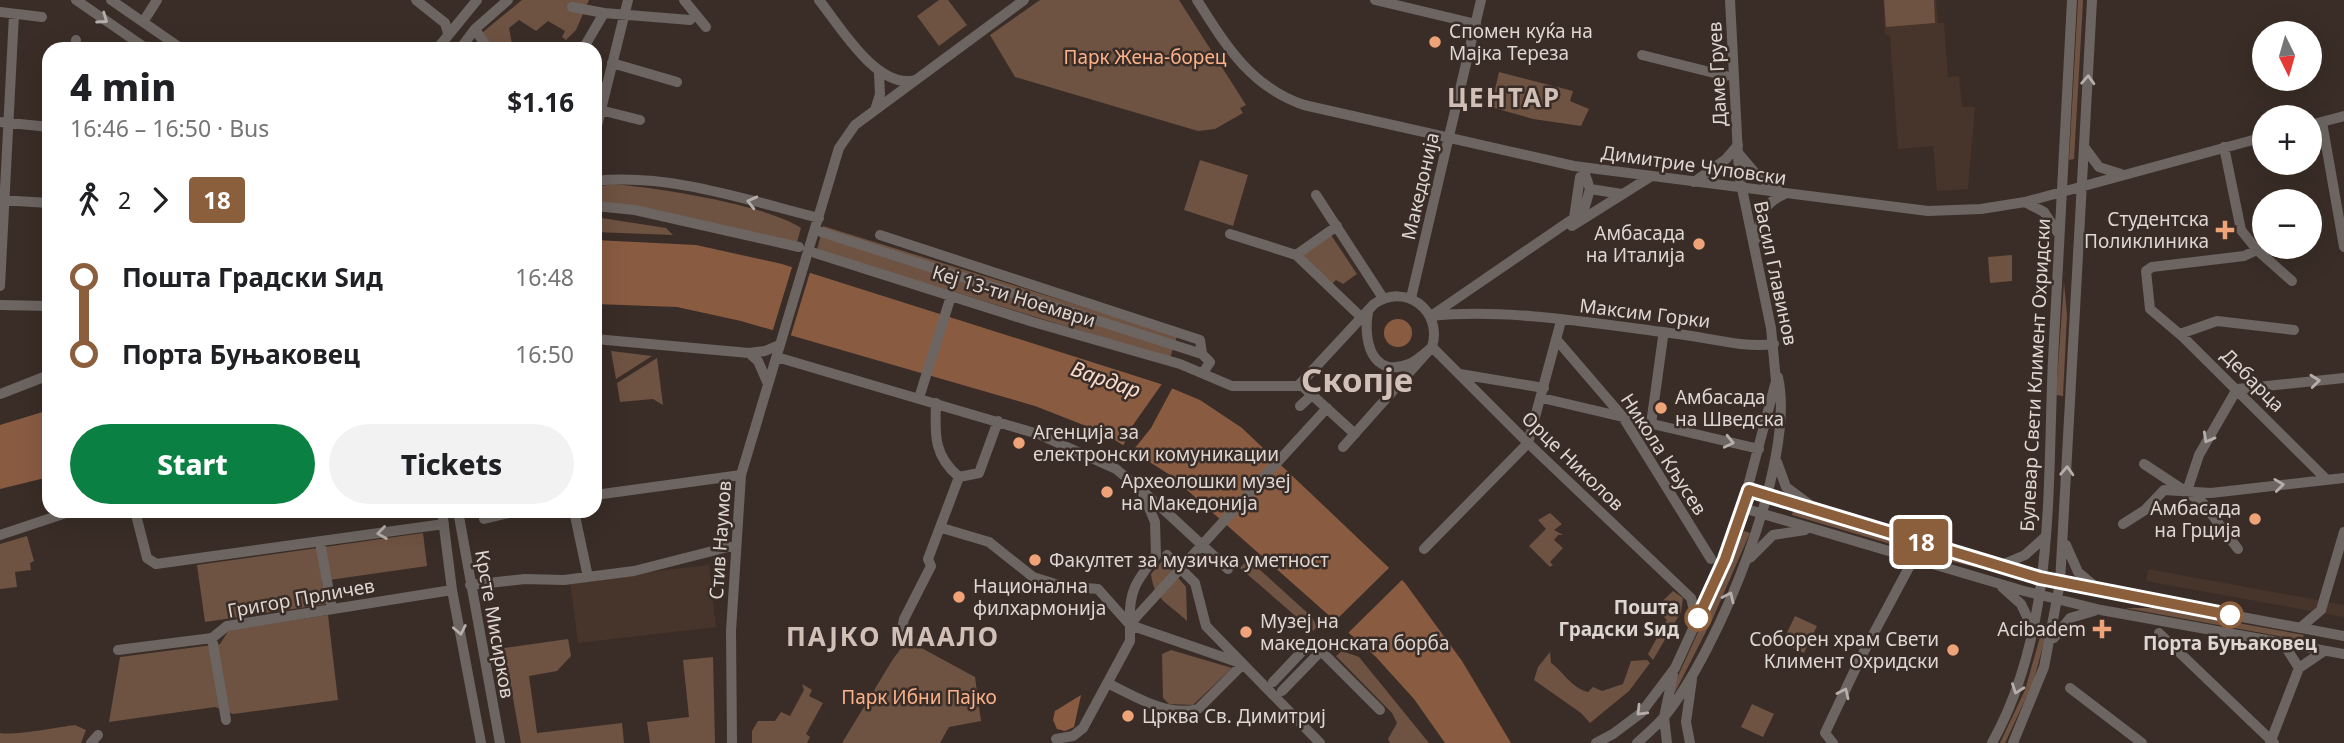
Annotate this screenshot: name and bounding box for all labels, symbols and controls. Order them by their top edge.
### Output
one-way arrow [95,11,108,23]
place label: Спомен куќа на Мајка Тереза [1449,18,1593,66]
street label: Даме Груев [1701,21,1733,127]
north arrow [2252,21,2322,91]
map controls [2252,21,2322,259]
marker: Спомен куќа на Мајка Тереза [1427,34,1443,50]
park label: Парк Жена-борец [1064,44,1227,70]
text: 4 min [70,60,176,112]
one-way arrow [2081,74,2096,85]
district label: ЦЕНТАР [1447,79,1561,115]
text: $1.16 [507,84,574,120]
button: + [2252,105,2322,175]
text: 16:46 – 16:50 · Bus [70,112,269,144]
street label: Македонија [1395,130,1445,242]
street label: Димитрие Чуповски [1600,139,1788,191]
icon: walk [70,181,108,219]
icon: forward [141,181,179,219]
text: 18 [203,183,231,216]
text: 2 [118,184,131,216]
button: − [2252,189,2322,259]
one-way arrow [746,196,758,210]
street label: Васил Главинов [1748,198,1804,348]
place label: Студентска Поликлиника [2084,206,2209,254]
street label: Булевар Свети Климент Охридски [2014,218,2056,532]
place label: Амбасада на Италија [1586,220,1685,268]
marker: Студентска Поликлиника [2215,220,2235,240]
marker: Амбасада на Италија [1691,236,1707,252]
text: Пошта Градски Sид [122,259,383,295]
street label: Кеј 13-ти Ноември [929,259,1099,333]
text: 16:48 [515,261,574,293]
street label: Максим Горки [1578,292,1712,334]
text: Порта Буњаковец [122,336,360,372]
text: 16:50 [515,338,574,370]
street label: Дебарца [2216,343,2290,417]
water label: Вардар [1067,354,1145,404]
district label: Скопје [1301,357,1413,402]
one-way arrow [2310,374,2321,389]
place label: Амбасада на Шведска [1675,384,1784,432]
street label: Никола Кљусев [1615,388,1713,520]
marker: Амбасада на Шведска [1653,400,1669,416]
street label: Орце Николов [1516,405,1630,517]
place label: Агенција за електронски комуникации [1033,419,1279,467]
button: Start [70,424,315,504]
button: Tickets [329,424,574,504]
one-way arrow [2203,431,2216,444]
one-way arrow [1723,434,1735,448]
marker: Агенција за електронски комуникации [1011,435,1027,451]
one-way arrow [2059,465,2074,476]
place label: Археолошки музеј на Македонија [1121,468,1291,516]
one-way arrow [2273,478,2285,493]
street label: Стив Наумов [703,480,737,600]
marker: Археолошки музеј на Македонија [1099,484,1115,500]
place label: Амбасада на Грција [2150,495,2241,543]
marker: Амбасада на Грција [2247,511,2263,527]
line badge: 18 [1890,519,1952,565]
one-way arrow [376,525,388,540]
text: 18 [1907,525,1935,558]
place label: Факултет за музичка уметност [1049,547,1329,573]
street label: Крсте Мисирков [469,548,521,700]
marker: Факултет за музичка уметност [1027,552,1043,568]
street label: Григор Прличев [225,572,377,624]
place label: Национална филхармонија [973,573,1106,621]
marker: Национална филхармонија [951,589,967,605]
one-way arrow [1721,592,1735,604]
place label: Пошта Градски Sид [1559,594,1679,642]
marker: Порта Буњаковец [2217,602,2243,628]
marker: Пошта Градски Sид [1685,605,1711,631]
place label: Музеј на македонската борба [1260,608,1450,656]
place label: Acibadem [1997,616,2086,642]
district label: ПАЈКО МААЛО [786,618,1000,654]
marker: Acibadem [2092,619,2112,639]
one-way arrow [451,624,466,636]
marker: Музеј на македонската борба [1238,624,1254,640]
place label: Соборен храм Свети Климент Охридски [1749,626,1939,674]
place label: Порта Буњаковец [2143,630,2318,656]
marker: Соборен храм Свети Климент Охридски [1945,642,1961,658]
one-way arrow [2011,683,2025,695]
park label: Парк Ибни Пајко [841,684,997,710]
one-way arrow [1835,688,1849,700]
place label: Црква Св. Димитриј [1142,703,1326,729]
one-way arrow [1636,703,1649,716]
marker: Црква Св. Димитриј [1120,708,1136,724]

